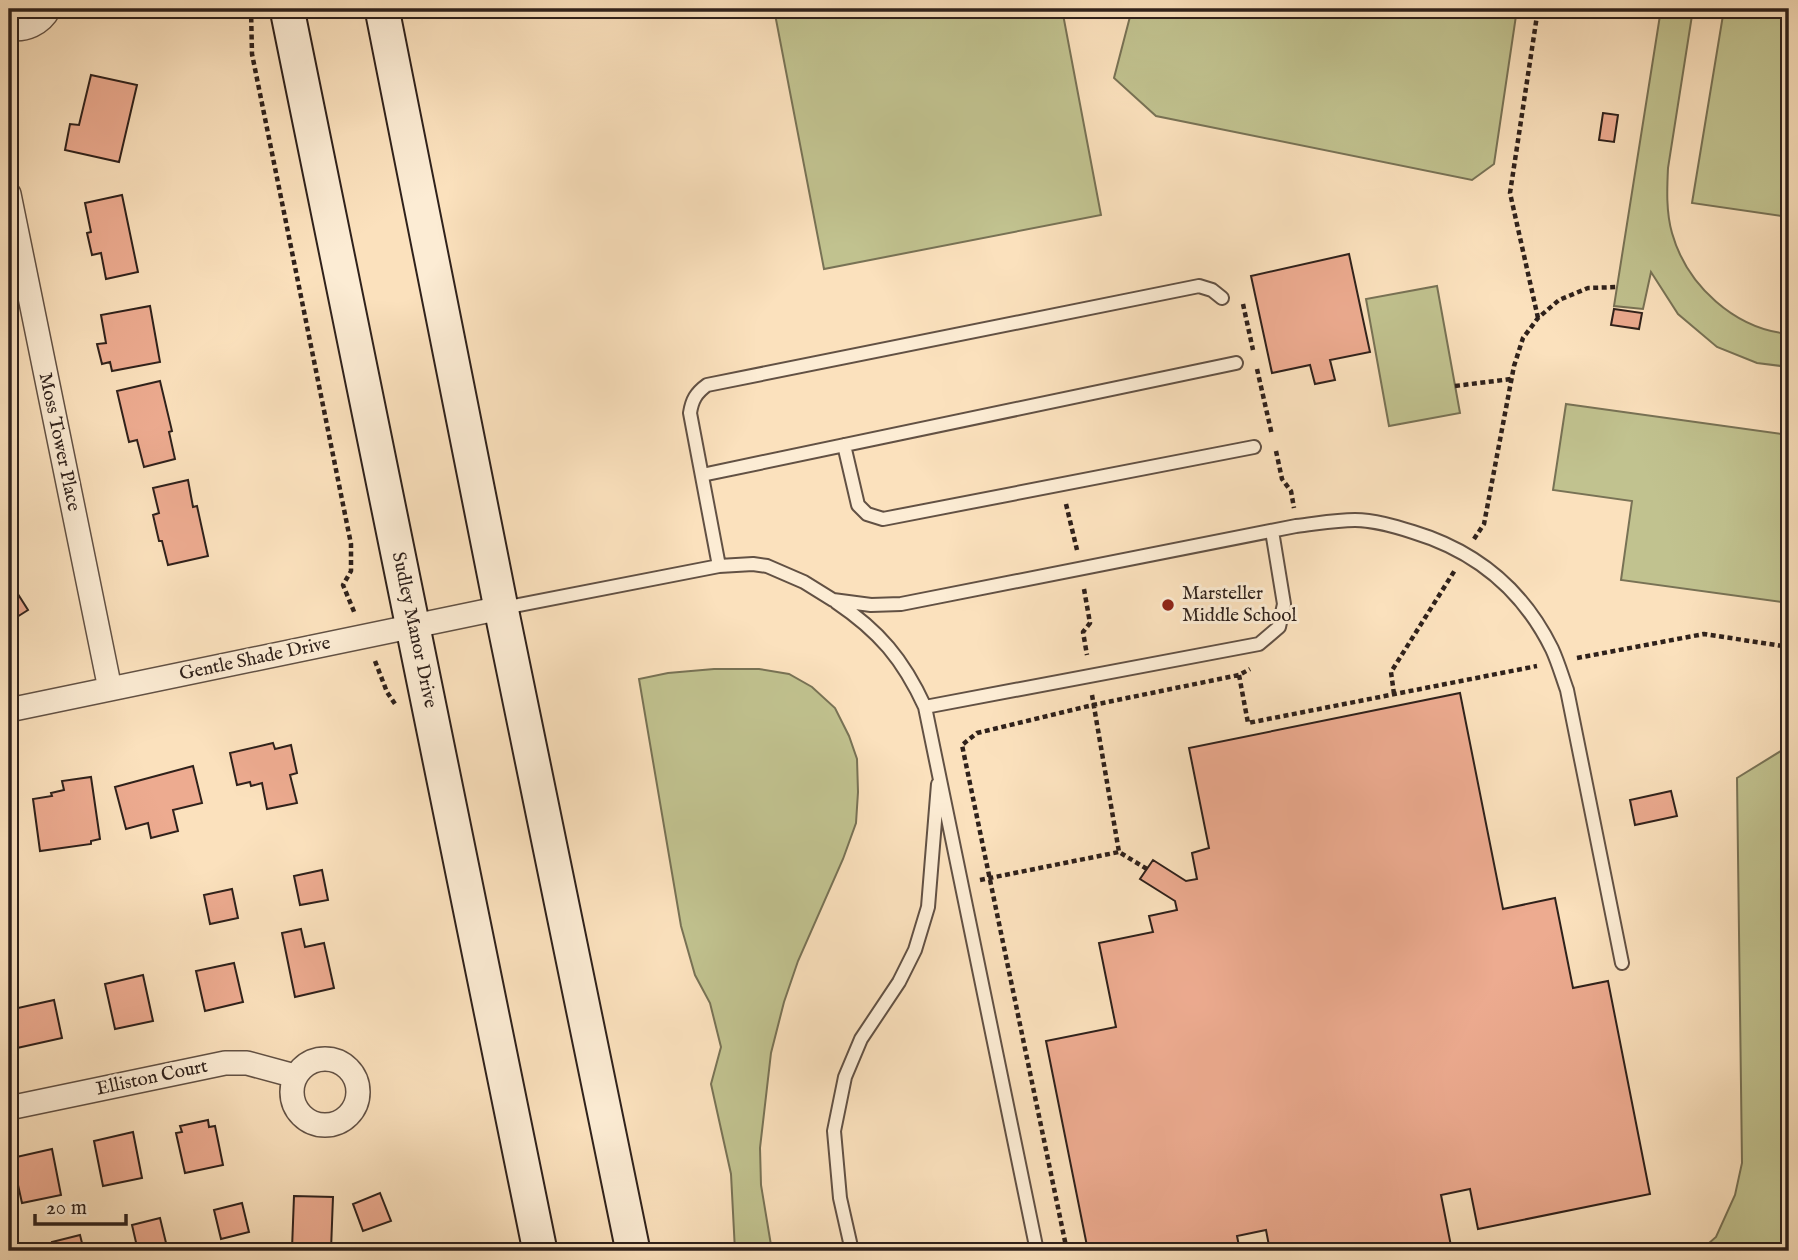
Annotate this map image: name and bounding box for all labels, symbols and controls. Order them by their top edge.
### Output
street label: Moss Tower Place [33,370,85,514]
street label: Sudley Manor Drive [386,550,442,710]
place label: Marsteller Middle School [1182,582,1297,628]
marker: Marsteller Middle School [1160,597,1176,613]
street label: Gentle Shade Drive [177,631,333,687]
street label: Elliston Court [94,1054,210,1102]
scale bar [35,1183,126,1227]
text: 20 m [46,1195,87,1222]

